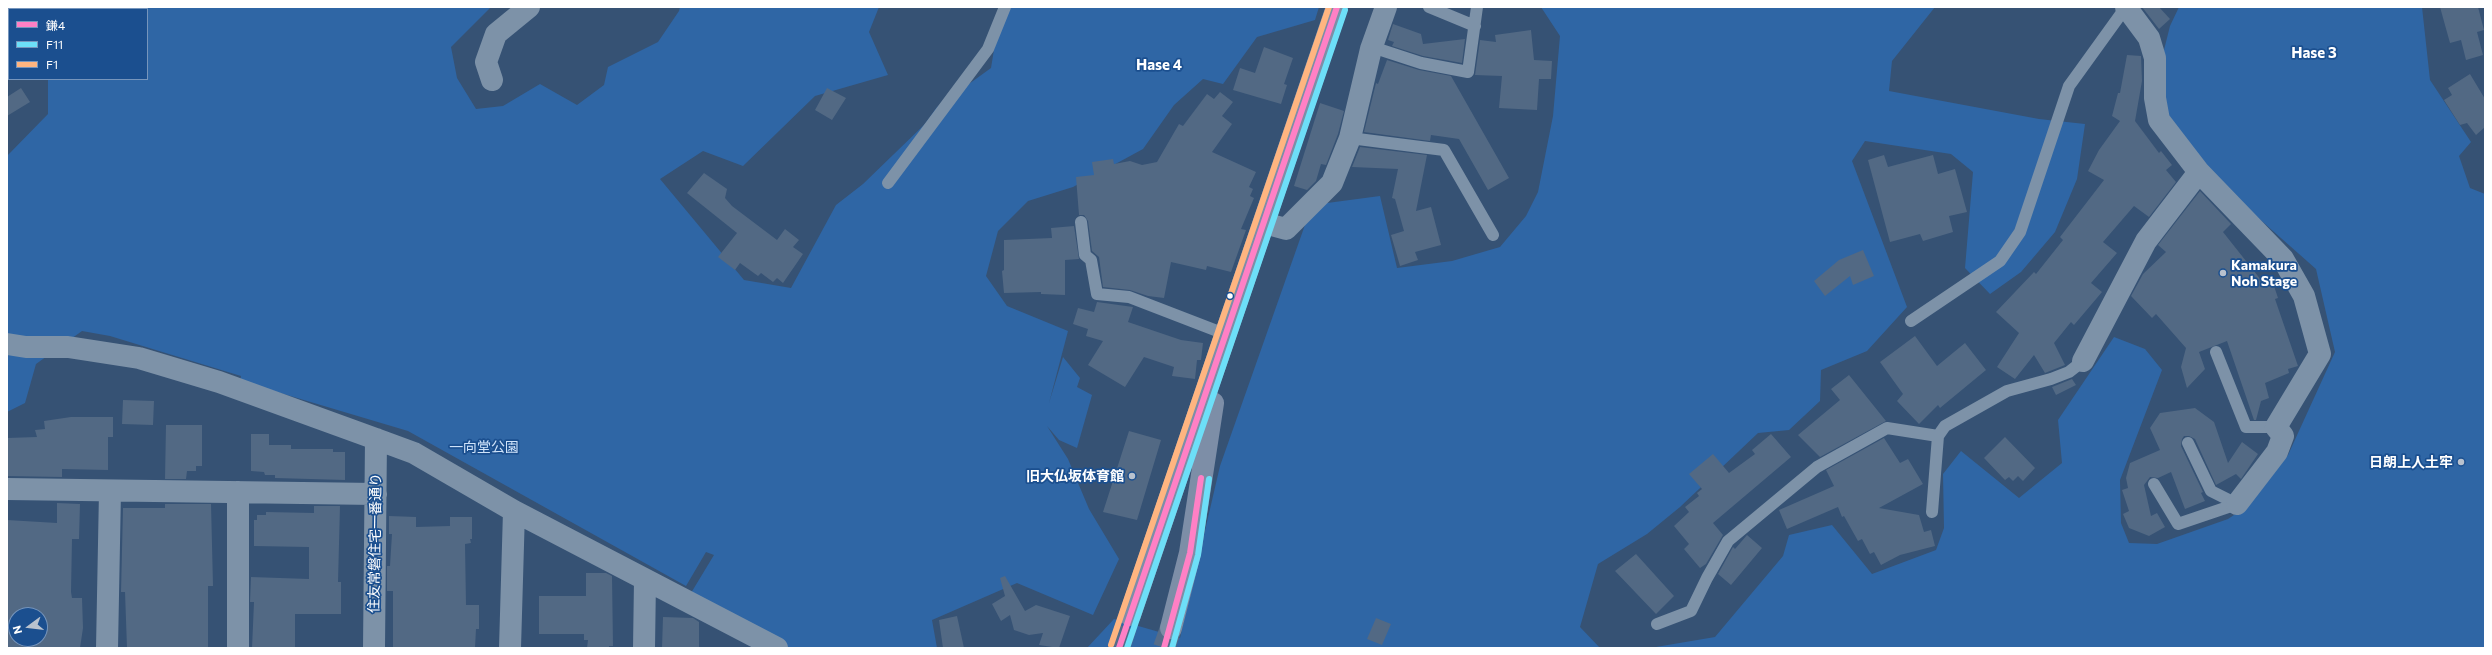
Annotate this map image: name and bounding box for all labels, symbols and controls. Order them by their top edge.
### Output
legend [8,8,148,80]
text: 鎌4 [46,18,65,32]
text: F11 [46,37,63,51]
district label: Hase 3 [2291,44,2337,62]
district label: Hase 4 [1136,56,1182,74]
text: F1 [46,57,58,71]
place label: Kamakura Noh Stage [2231,257,2297,290]
marker: Kamakura Noh Stage [2218,268,2228,278]
unlabelled marker [1225,291,1235,301]
park label: 一向堂公園 [449,439,519,455]
place label: 日朗上人土牢 [2369,454,2453,470]
marker: 日朗上人土牢 [2456,457,2466,467]
place label: 旧大仏坂体育館 [1026,468,1124,484]
marker: 旧大仏坂体育館 [1127,471,1137,481]
street label: 住友常磐住宅一番通り [365,473,385,613]
north arrow [8,607,48,647]
text: N [10,624,24,636]

